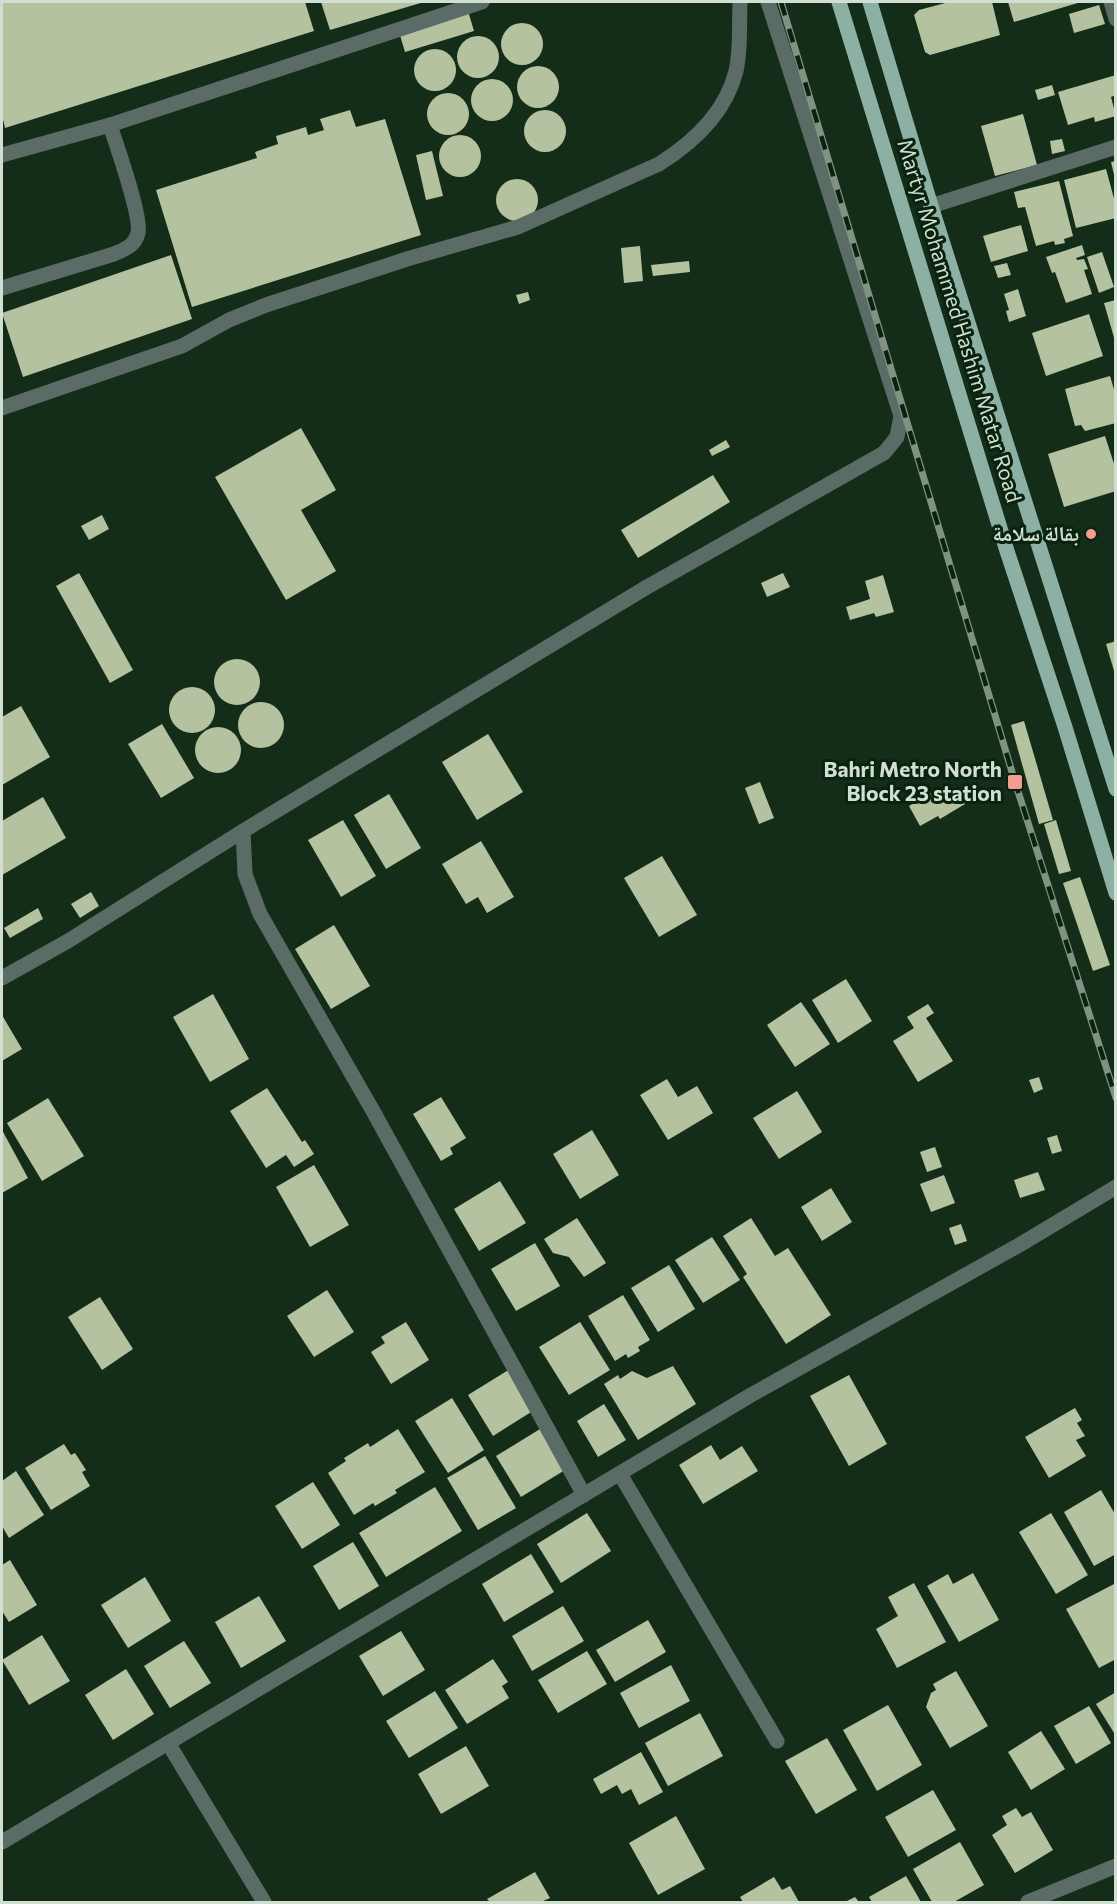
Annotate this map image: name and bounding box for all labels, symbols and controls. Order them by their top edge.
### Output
street label: Martyr Mohammed Hashim Matar Road [893,136,1028,505]
place label: بقالة سلامة [993,520,1079,546]
marker: بقالة سلامة [1084,527,1098,541]
place label: Bahri Metro North Block 23 station [823,756,1002,805]
marker: Bahri Metro North Block 23 station [1006,773,1024,791]

